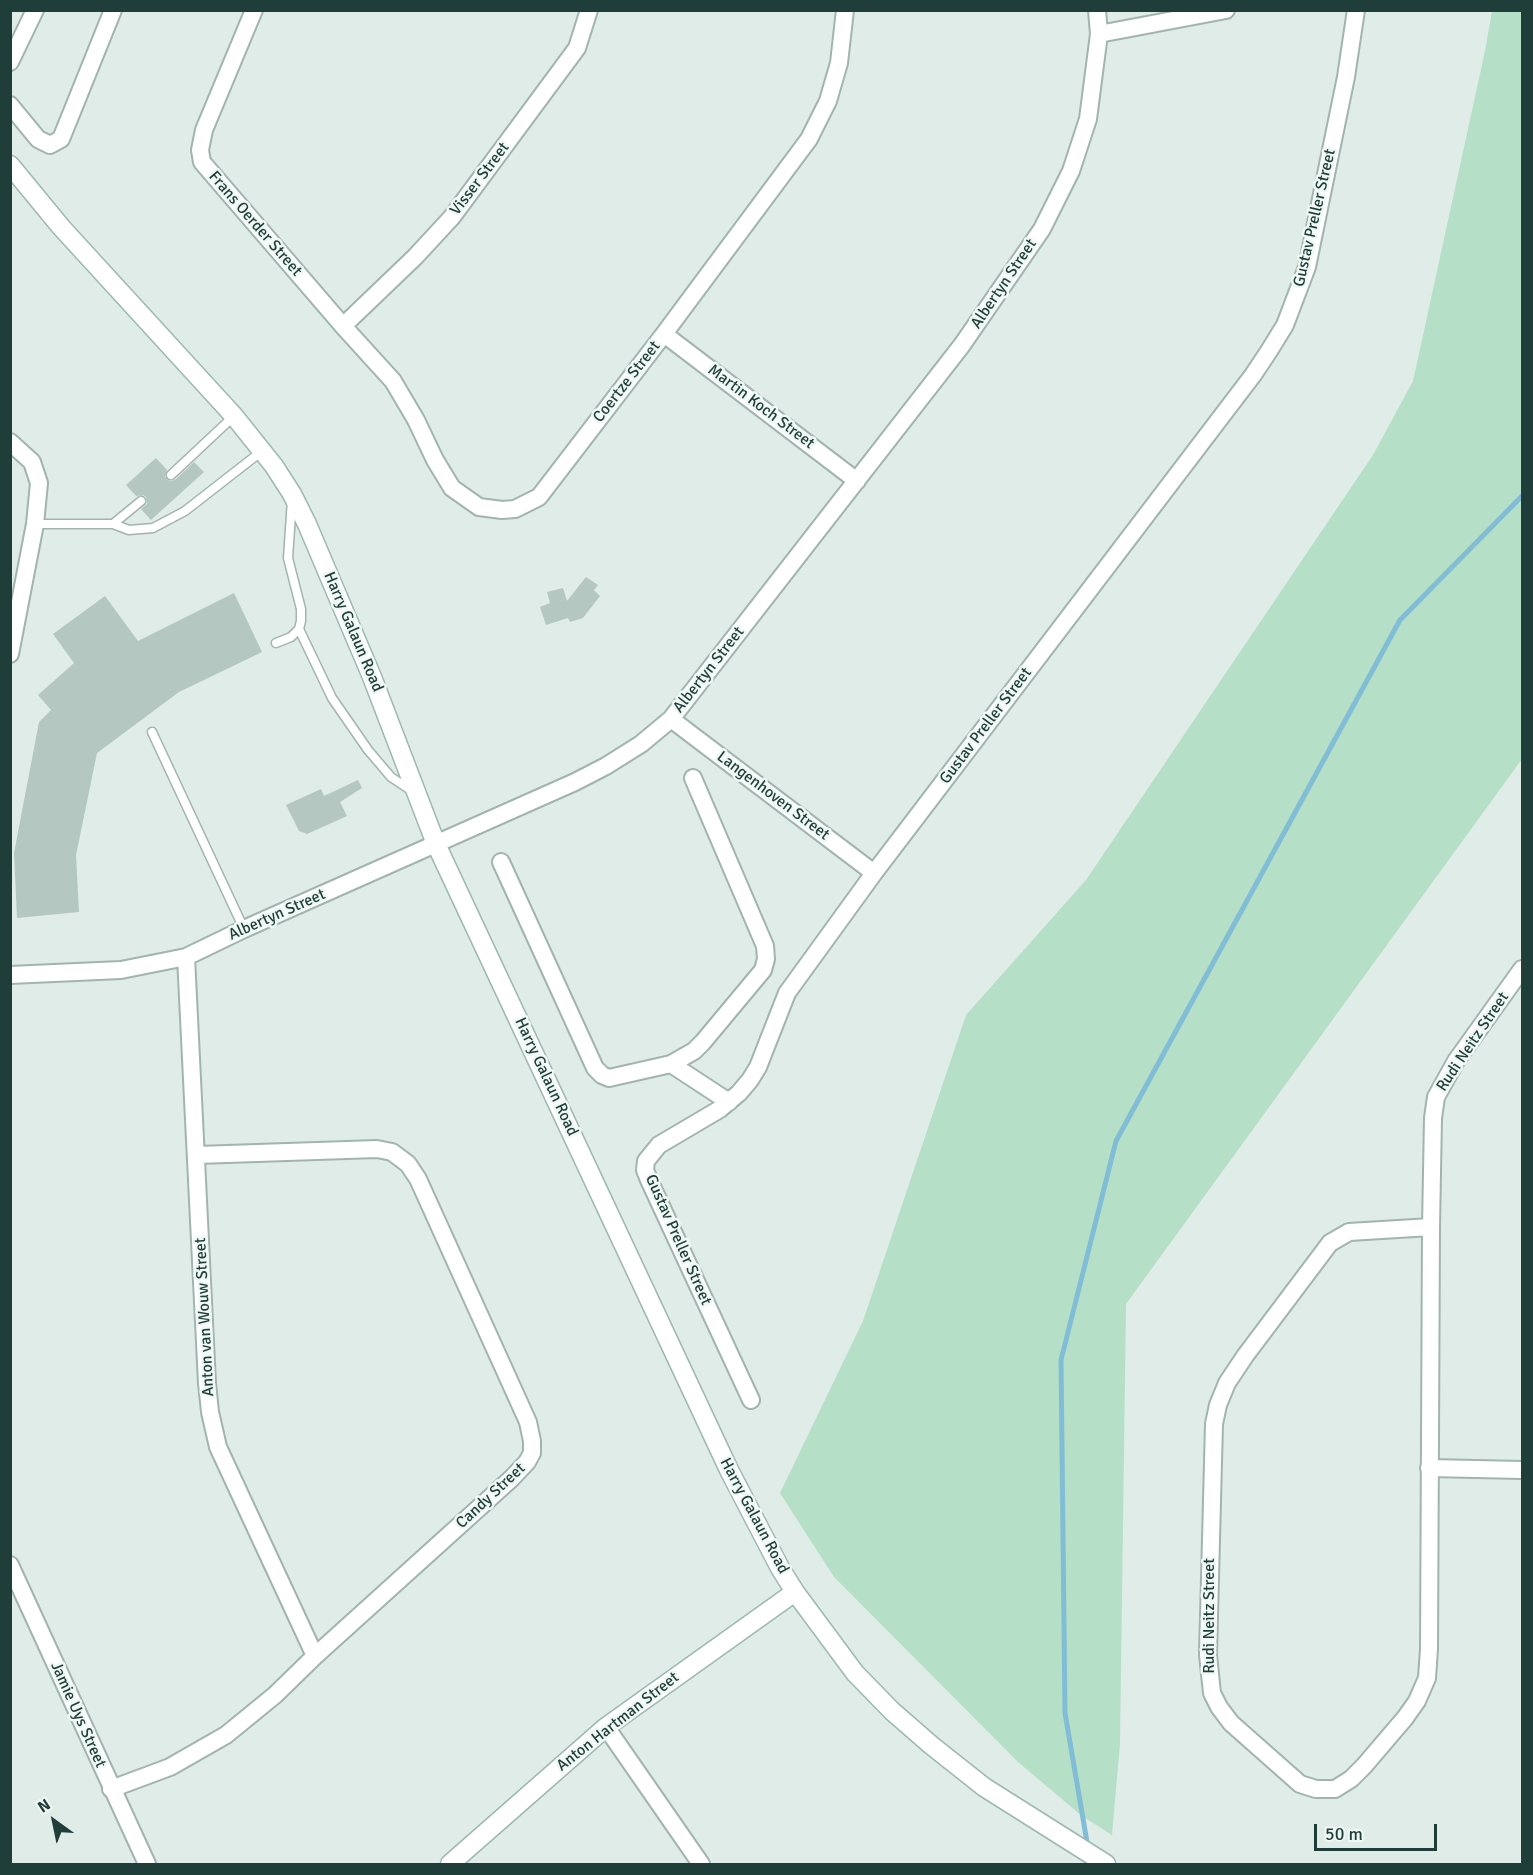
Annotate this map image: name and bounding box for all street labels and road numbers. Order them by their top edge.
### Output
street label: Visser Street [446,139,514,219]
street label: Gustav Preller Street [1290,147,1340,289]
street label: Frans Oerder Street [204,168,306,280]
street label: Albertyn Street [967,235,1041,333]
street label: Coertze Street [589,337,665,427]
street label: Martin Koch Street [704,361,818,453]
street label: Harry Galaun Road [319,569,387,695]
street label: Albertyn Street [669,623,749,717]
street label: Gustav Preller Street [936,664,1036,788]
street label: Langenhoven Street [713,747,833,845]
street label: Albertyn Street [226,885,328,945]
street label: Rudi Neitz Street [1433,989,1513,1095]
street label: Harry Galaun Road [510,1015,582,1139]
street label: Gustav Preller Street [641,1172,715,1308]
street label: Anton van Wouw Street [191,1237,219,1397]
street label: Harry Galaun Road [715,1455,793,1577]
street label: Candy Street [452,1459,530,1533]
street label: Rudi Neitz Street [1200,1558,1220,1674]
street label: Jamie Uys Street [46,1659,110,1771]
street label: Anton Hartman Street [553,1668,683,1776]

